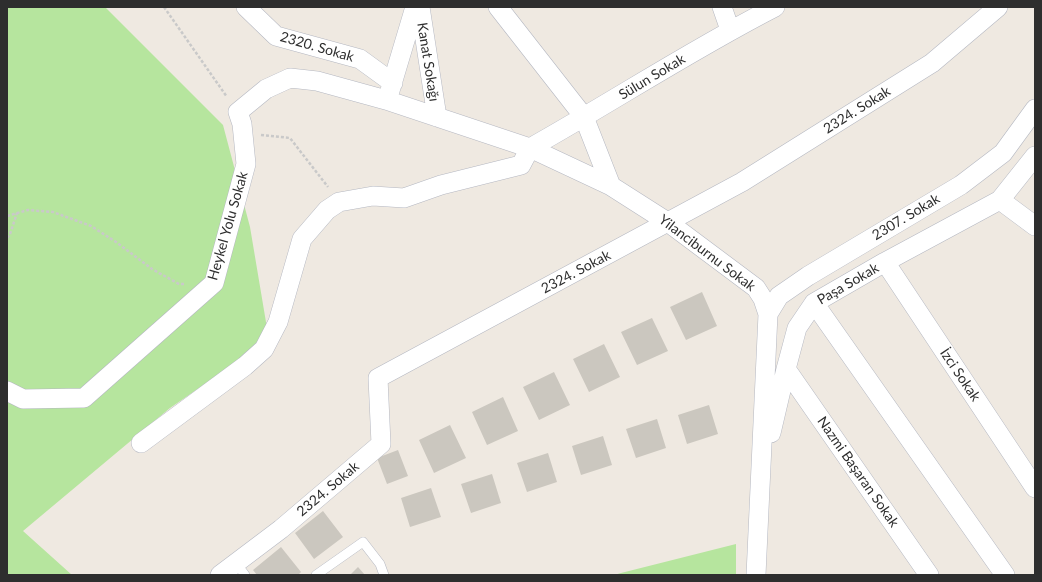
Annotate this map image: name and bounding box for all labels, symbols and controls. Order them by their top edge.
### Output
street label: Kanat Sokağı [413,21,443,103]
street label: 2320. Sokak [278,28,356,66]
street label: Sülun Sokak [616,51,688,103]
street label: 2324. Sokak [820,83,894,137]
street label: Heykel Yolu Sokak [204,170,252,282]
street label: 2307. Sokak [869,190,943,244]
street label: Yilanciburnu Sokak [655,211,759,295]
street label: 2324. Sokak [538,247,614,297]
street label: Paşa Sokak [814,260,882,308]
street label: İzci Sokak [936,345,984,405]
street label: Nazmi Başaran Sokak [814,413,902,531]
street label: 2324. Sokak [293,458,363,520]

